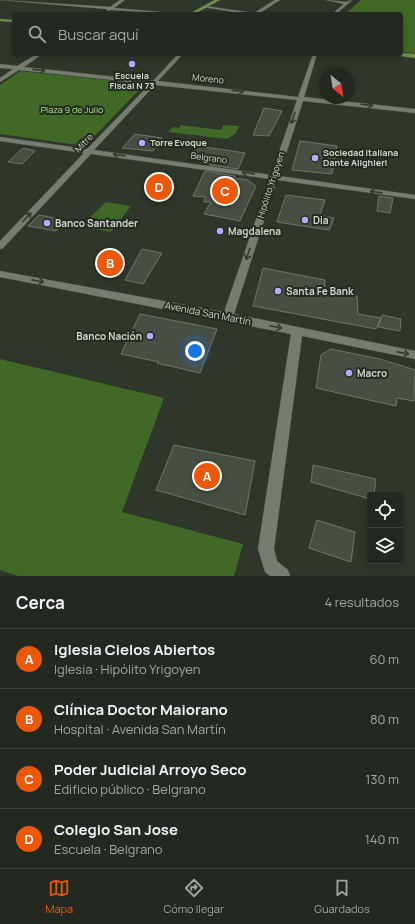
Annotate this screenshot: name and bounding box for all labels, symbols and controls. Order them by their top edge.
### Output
search box [12,12,403,56]
icon: search [26,23,48,45]
text: Buscar aquí [58,24,139,45]
marker: Escuela Fiscal N 73 [127,59,137,69]
one-way arrow [32,66,45,74]
north arrow [319,68,355,104]
place label: Escuela Fiscal N 73 [109,69,155,92]
street label: Moreno [192,70,225,87]
one-way arrow [231,87,244,95]
one-way arrow [360,101,373,109]
park label: Plaza 9 de Julio [41,103,103,116]
one-way arrow [289,111,297,123]
street label: Mitre [71,130,96,155]
place label: Torre Evoque [150,136,207,149]
marker: Torre Evoque [137,138,147,148]
place label: Sociedad Italiana Dante Alighieri [323,146,398,169]
street label: Belgrano [190,148,228,167]
street label: Hipólito Yrigoyen [254,150,287,220]
one-way arrow [113,151,126,159]
marker: Sociedad Italiana Dante Alighieri [310,153,320,163]
one-way arrow [242,169,255,177]
pin: D [146,172,172,202]
pin: C [212,176,238,206]
one-way arrow [370,188,383,196]
one-way arrow [22,212,32,222]
place label: Dia [313,213,329,227]
marker: Dia [300,215,310,225]
place label: Banco Santander [55,216,138,230]
marker: Banco Santander [42,218,52,228]
place label: Magdalena [228,224,281,238]
marker: Magdalena [215,226,225,236]
one-way arrow [244,247,251,260]
pin: B [97,248,123,278]
one-way arrow [31,277,44,285]
place label: Santa Fe Bank [286,284,354,298]
marker: Santa Fe Bank [273,286,283,296]
street label: Avenida San Martín [164,298,252,328]
one-way arrow [269,324,282,332]
place label: Banco Nación [76,329,142,343]
marker: Banco Nación [145,331,155,341]
your location [185,341,205,361]
one-way arrow [396,349,409,357]
place label: Macro [357,366,387,380]
marker: Macro [344,368,354,378]
pin: A [194,461,220,491]
map controls [367,492,403,564]
button: locate [367,492,403,528]
button: layers [367,528,403,564]
text: Cerca [16,591,65,614]
text: 4 resultados [324,593,399,611]
text: Iglesia Cielos Abiertos [54,639,215,660]
text: A [25,650,33,668]
text: 60 m [369,650,399,668]
text: Iglesia · Hipólito Yrigoyen [54,660,201,678]
text: Clínica Doctor Maiorano [54,699,228,720]
text: B [25,710,33,728]
text: 80 m [370,710,399,728]
text: Hospital · Avenida San Martín [54,720,226,738]
text: Poder Judicial Arroyo Seco [54,759,247,780]
text: C [24,770,34,788]
text: 130 m [365,770,399,788]
text: Edificio público · Belgrano [54,780,206,798]
text: Colegio San Jose [54,819,178,840]
text: D [24,830,34,848]
text: 140 m [365,830,399,848]
text: Escuela · Belgrano [54,840,162,858]
tab: Mapa [45,877,73,916]
tab: Cómo llegar [163,877,224,916]
tab: Guardados [314,877,370,916]

